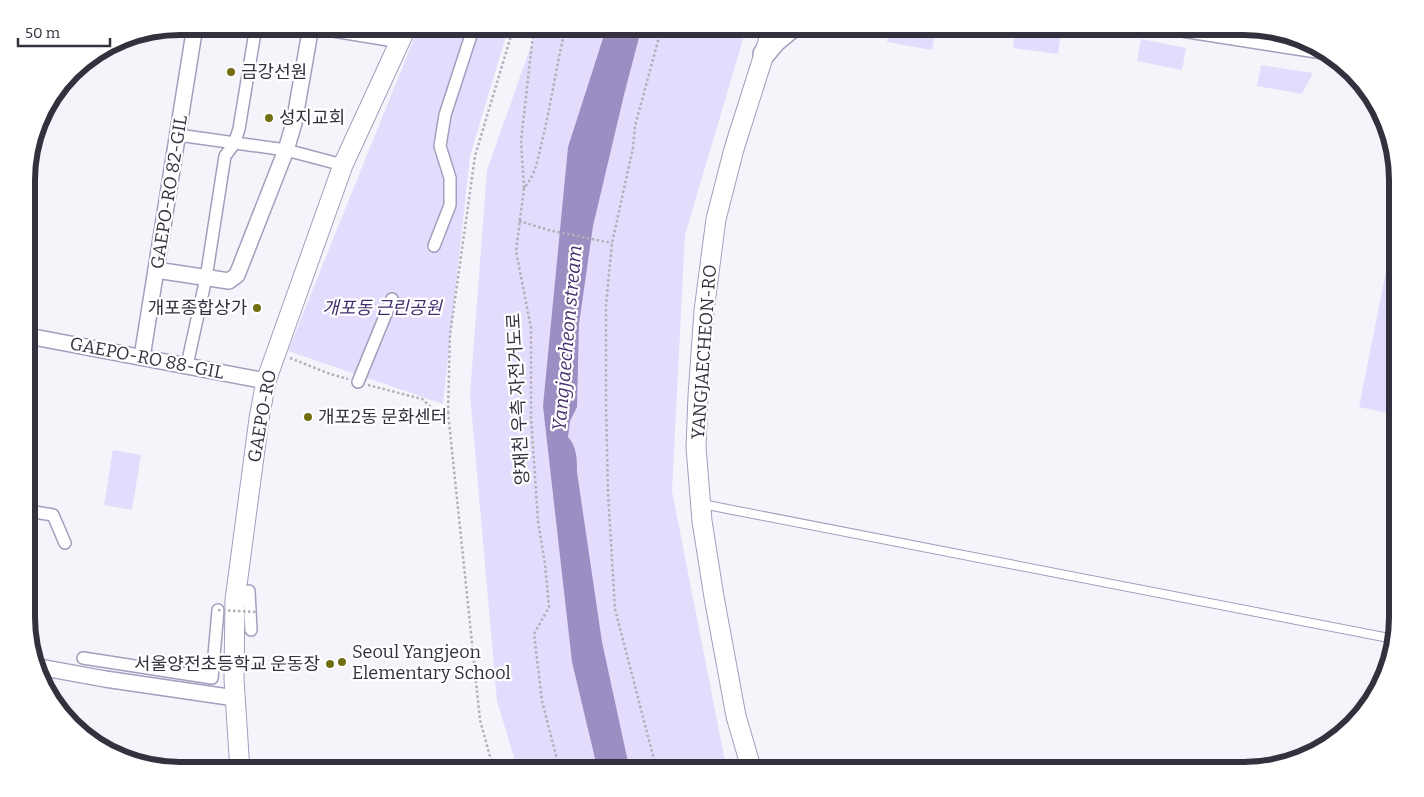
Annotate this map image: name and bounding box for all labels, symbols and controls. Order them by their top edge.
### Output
scale bar [18,15,110,47]
text: 50 m [25,24,61,42]
place label: 금강선원 [241,61,307,83]
marker: 금강선원 [225,66,237,78]
place label: 성지교회 [279,107,345,129]
marker: 성지교회 [263,112,275,124]
street label: GAEPO-RO 82-GIL [146,113,192,271]
water label: Yangjaecheon stream [547,244,587,432]
street label: YANGJAECHEON-RO [687,264,721,440]
place label: 개포종합상가 [148,297,247,319]
park label: 개포동 근린공원 [322,297,443,319]
marker: 개포종합상가 [251,302,263,314]
street label: 양재천 우측 자전거도로 [502,312,534,486]
street label: GAEPO-RO 88-GIL [68,332,226,384]
street label: GAEPO-RO [243,368,281,464]
place label: 개포2동 문화센터 [318,406,447,428]
marker: 개포2동 문화센터 [302,411,314,423]
place label: Seoul Yangjeon Elementary School [352,641,511,684]
place label: 서울양전초등학교 운동장 [134,653,320,675]
marker: Seoul Yangjeon Elementary School [336,656,348,668]
marker: 서울양전초등학교 운동장 [324,658,336,670]

